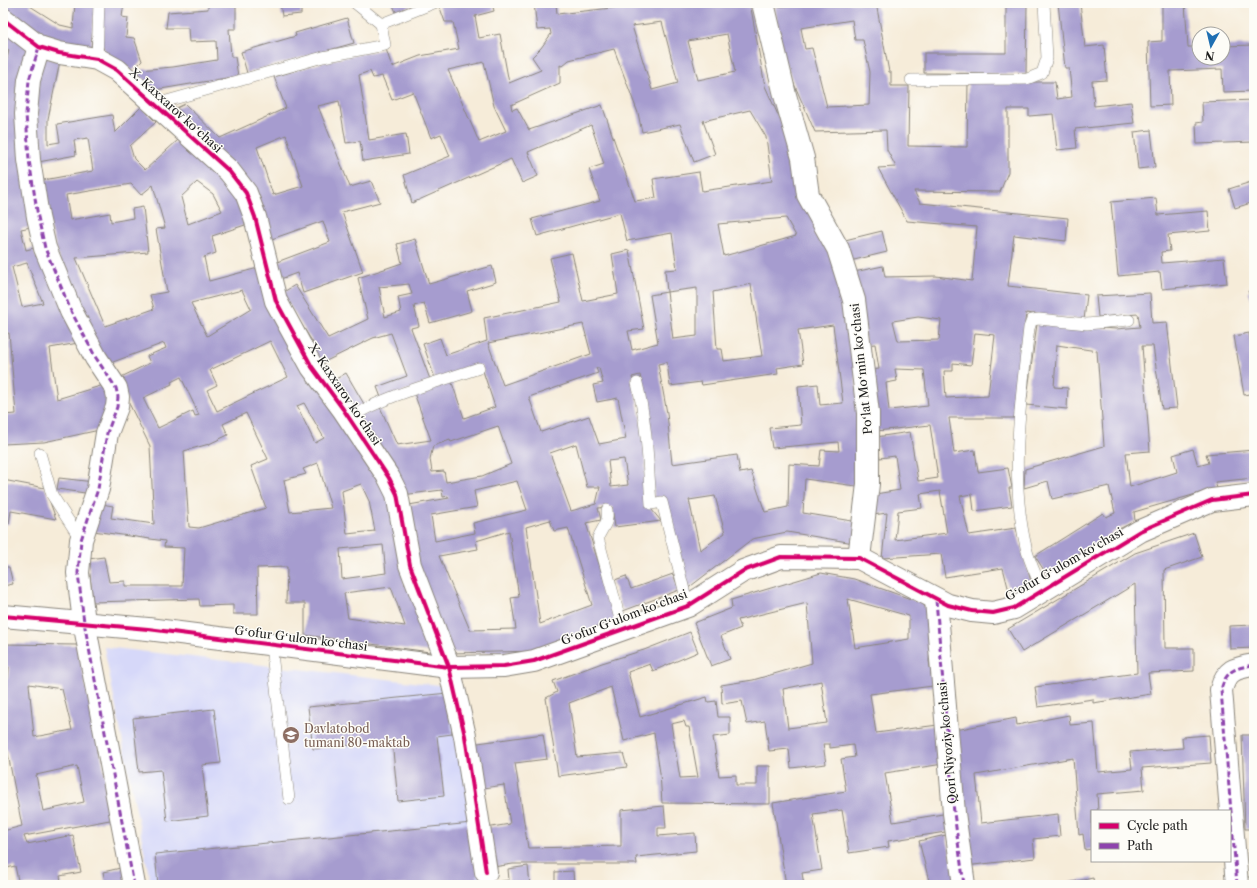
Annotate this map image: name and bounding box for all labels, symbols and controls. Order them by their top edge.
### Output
north arrow [1191,26,1231,66]
text: N [1203,48,1215,63]
street label: X. Kaxxarov koʻchasi [126,64,226,156]
street label: Poʻlat Moʻmin koʻchasi [847,302,875,435]
street label: X. Kaxxarov koʻchasi [305,339,385,448]
street label: Gʻofur Gʻulom koʻchasi [1002,524,1126,604]
street label: Gʻofur Gʻulom koʻchasi [559,586,689,648]
street label: Gʻofur Gʻulom koʻchasi [234,622,369,654]
street label: Qori Niyoziy koʻchasi [934,681,960,805]
place label: Davlatobod tumani 80-maktab [304,721,410,750]
school or university icon: Davlatobod tumani 80-maktab [281,725,301,745]
legend [1091,810,1231,862]
text: Cycle path [1127,818,1188,833]
text: Path [1127,838,1153,853]

